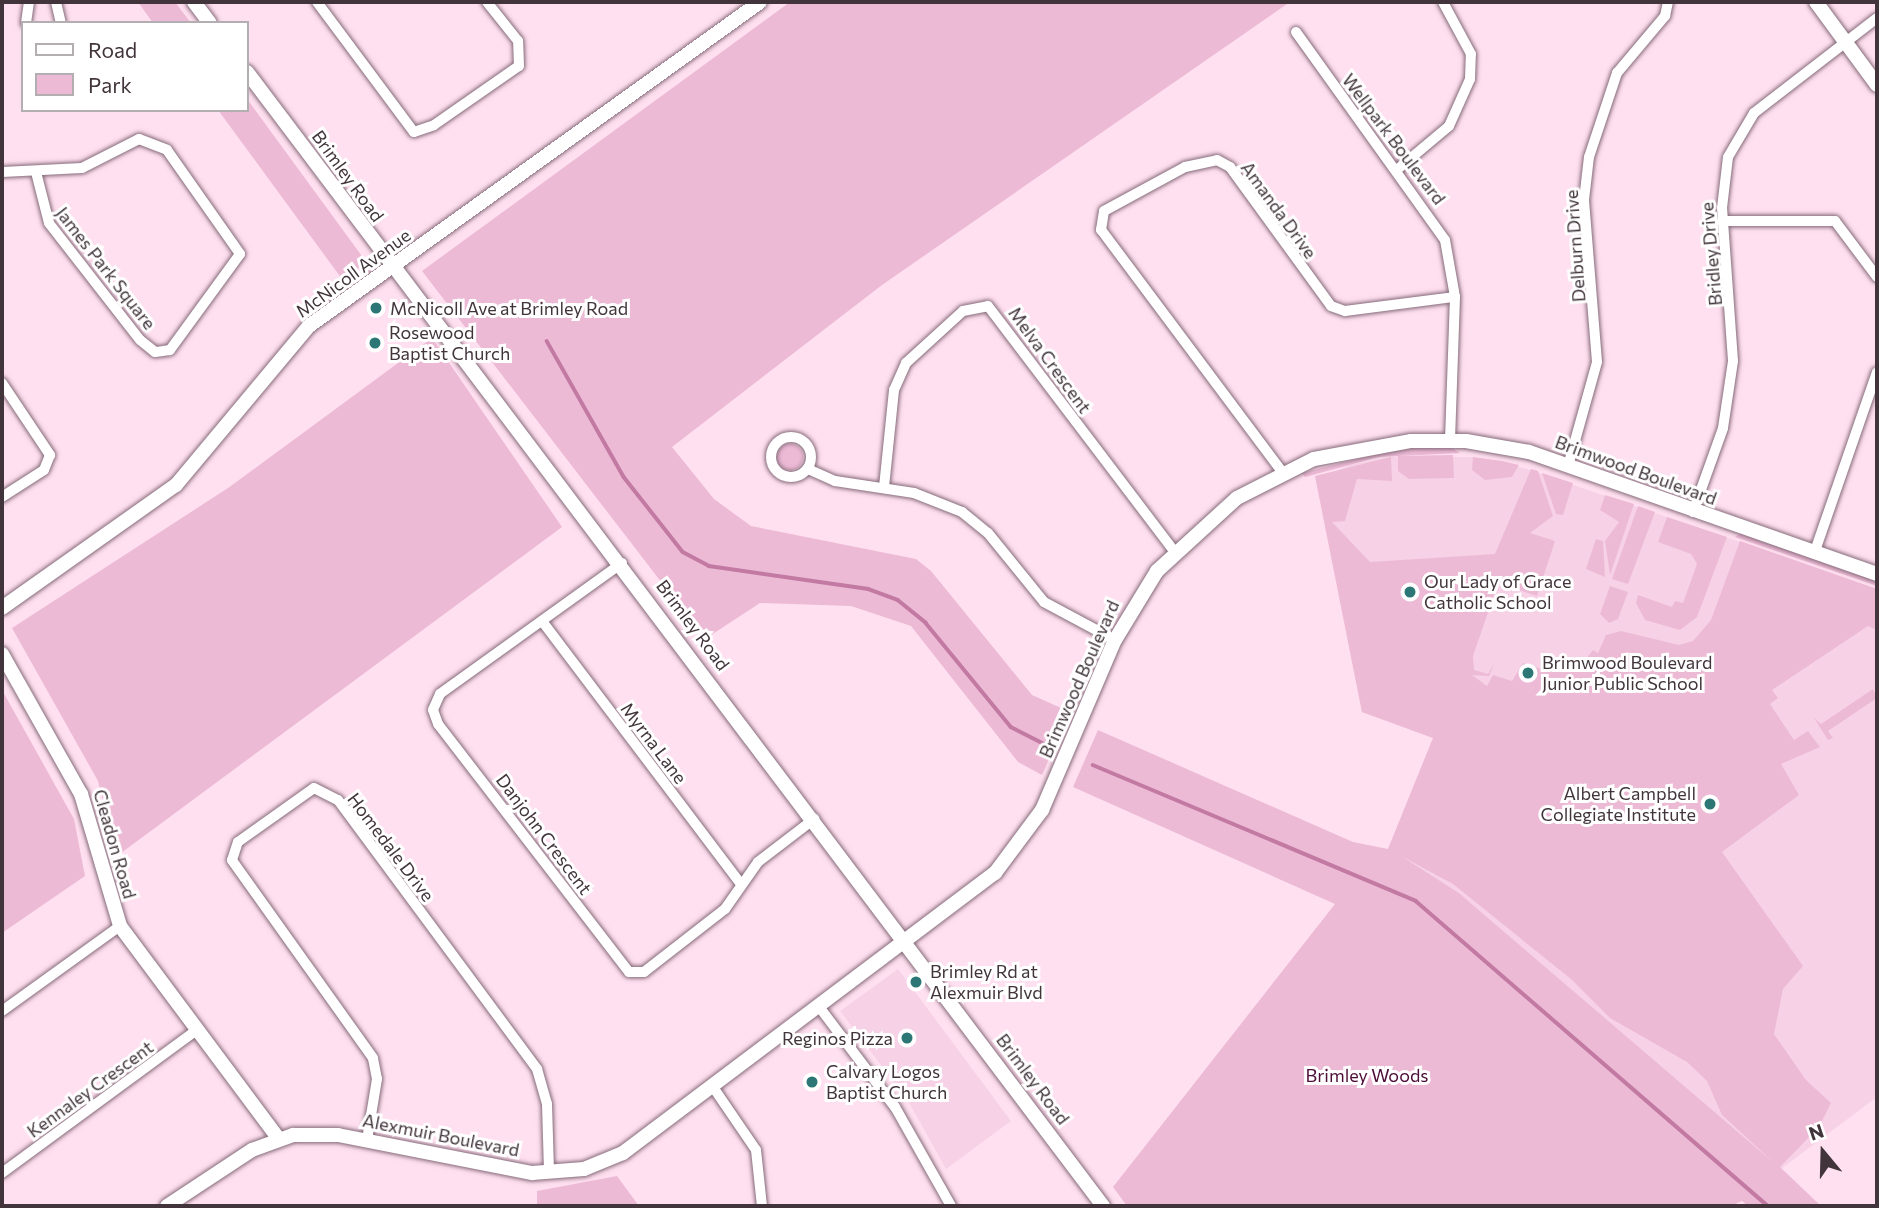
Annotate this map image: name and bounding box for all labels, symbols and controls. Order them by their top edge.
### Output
legend [21,21,248,112]
text: Road [88,37,137,62]
street label: Wellpark Boulevard [1338,69,1450,209]
text: Park [88,72,132,97]
street label: Brimley Road [308,126,388,226]
street label: Amanda Drive [1237,157,1321,263]
street label: Delburn Drive [1560,189,1590,303]
street label: Bridley Drive [1696,201,1726,307]
street label: James Park Square [51,202,161,334]
street label: McNicoll Avenue [291,224,415,322]
place label: McNicoll Ave at Brimley Road [390,297,628,319]
marker: McNicoll Ave at Brimley Road [368,300,384,316]
street label: Melva Crescent [1004,303,1096,417]
place label: Rosewood Baptist Church [389,322,510,364]
marker: Rosewood Baptist Church [367,335,383,351]
street label: Brimwood Boulevard [1552,431,1720,509]
place label: Our Lady of Grace Catholic School [1424,571,1571,614]
street label: Brimley Road [652,575,734,675]
marker: Our Lady of Grace Catholic School [1402,584,1418,600]
street label: Brimwood Boulevard [1034,597,1124,761]
place label: Brimwood Boulevard Junior Public School [1542,652,1712,694]
marker: Brimwood Boulevard Junior Public School [1520,665,1536,681]
street label: Myrna Lane [617,698,691,788]
street label: Danjohn Crescent [492,769,596,899]
place label: Albert Campbell Collegiate Institute [1541,783,1696,826]
street label: Cleadon Road [89,787,141,901]
street label: Homedale Drive [343,788,439,906]
marker: Albert Campbell Collegiate Institute [1702,796,1718,812]
place label: Brimley Rd at Alexmuir Blvd [930,961,1043,1004]
marker: Brimley Rd at Alexmuir Blvd [908,974,924,990]
place label: Reginos Pizza [782,1027,893,1049]
street label: Brimley Road [992,1029,1074,1129]
marker: Reginos Pizza [899,1030,915,1046]
street label: Kennaley Crescent [23,1036,157,1142]
place label: Calvary Logos Baptist Church [826,1061,947,1104]
park label: Brimley Woods [1306,1064,1428,1086]
marker: Calvary Logos Baptist Church [804,1074,820,1090]
street label: Alexmuir Boulevard [361,1109,521,1161]
north arrow [1788,1117,1858,1187]
text: N [1806,1118,1826,1145]

